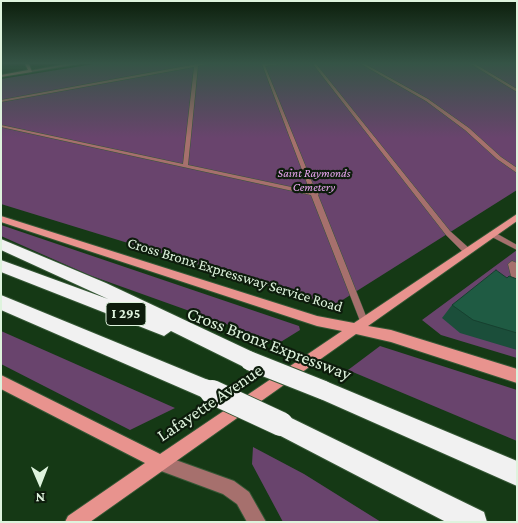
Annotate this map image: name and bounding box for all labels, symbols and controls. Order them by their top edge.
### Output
park label: Saint Raymonds Cemetery [278,166,350,194]
street label: Cross Bronx Expressway Service Road [125,234,345,316]
road number: I 295 [106,302,146,326]
street label: Cross Bronx Expressway [184,303,354,385]
street label: Lafayette Avenue [153,360,267,446]
north arrow [15,458,65,508]
text: N [35,490,45,506]

